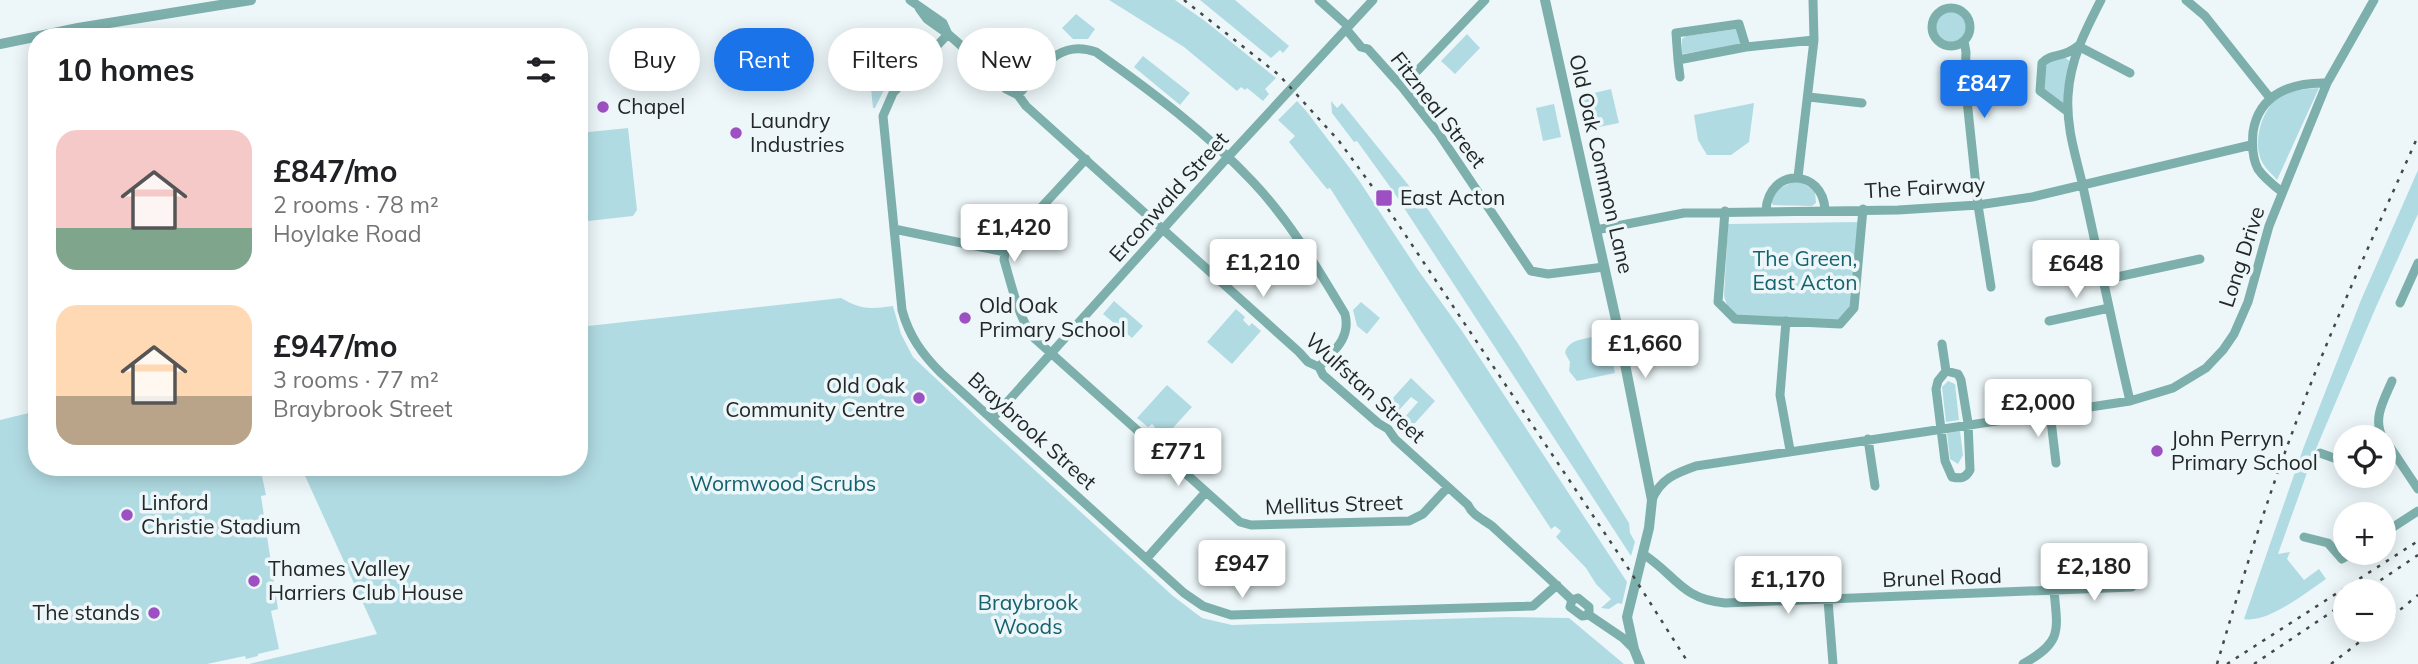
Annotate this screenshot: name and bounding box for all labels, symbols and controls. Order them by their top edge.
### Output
chip: Buy [609,28,700,91]
chip: Rent [714,28,814,91]
chip: Filters [828,28,943,91]
chip: New [957,28,1056,91]
street label: Fitzneal Street [1385,46,1492,173]
text: 10 homes [56,51,195,89]
icon: filters [522,51,560,89]
street label: Old Oak Common Lane [1564,52,1640,276]
pin: £847 [1943,60,2025,120]
text: £847 [1956,68,2012,97]
place label: Chapel [617,93,685,119]
marker: Chapel [595,99,611,115]
place label: Laundry Industries [750,107,845,157]
marker: Laundry Industries [728,125,744,141]
street label: Erconwald Street [1103,126,1233,267]
text: £847/mo [273,152,397,190]
icon: home [112,158,196,242]
street label: The Fairway [1864,171,1986,203]
place label: East Acton [1400,184,1505,210]
marker: East Acton [1374,188,1394,208]
text: 2 rooms · 78 m² [273,190,439,219]
street label: Long Drive [2213,203,2270,310]
pin: £1,420 [957,204,1071,264]
text: £1,420 [977,212,1051,241]
text: Hoylake Road [273,219,422,248]
pin: £1,210 [1206,240,1320,299]
pin: £648 [2035,240,2117,300]
park label: The Green, East Acton [1752,245,1858,295]
text: £1,210 [1226,247,1300,276]
text: £648 [2048,248,2104,277]
place label: Old Oak Primary School [979,292,1126,342]
marker: Old Oak Primary School [957,310,973,326]
pin: £1,660 [1588,320,1702,380]
text: £947/mo [273,327,397,365]
street label: Wulfstan Street [1300,327,1431,448]
text: £1,660 [1608,328,1682,357]
icon: home [112,333,196,417]
text: 3 rooms · 77 m² [273,365,439,394]
street label: Braybrook Street [963,366,1102,495]
place label: Old Oak Community Centre [725,372,905,422]
pin: £2,000 [1981,380,2095,439]
text: £2,000 [2001,387,2075,416]
marker: Old Oak Community Centre [911,390,927,406]
text: Braybrook Street [273,394,453,423]
place label: John Perryn Primary School [2171,425,2318,475]
map controls [2333,425,2396,642]
button: locate [2333,425,2396,488]
pin: £771 [1137,428,1219,488]
text: £771 [1150,436,1206,465]
marker: John Perryn Primary School [2149,443,2165,459]
park label: Wormwood Scrubs [690,470,876,496]
place label: Linford Christie Stadium [141,489,301,539]
street label: Mellitus Street [1265,489,1403,519]
button: + [2333,502,2396,565]
marker: Linford Christie Stadium [119,507,135,523]
pin: £947 [1201,540,1283,600]
pin: £2,180 [2037,544,2151,603]
text: £947 [1214,548,1270,577]
text: £2,180 [2057,551,2131,580]
place label: Thames Valley Harriers Club House [268,555,463,605]
pin: £1,170 [1731,556,1845,616]
street label: Brunel Road [1882,562,2002,592]
text: £1,170 [1751,564,1825,593]
marker: Thames Valley Harriers Club House [246,573,262,589]
button: − [2333,579,2396,642]
park label: Braybrook Woods [978,589,1078,639]
place label: The stands [33,599,140,625]
marker: The stands [146,605,162,621]

